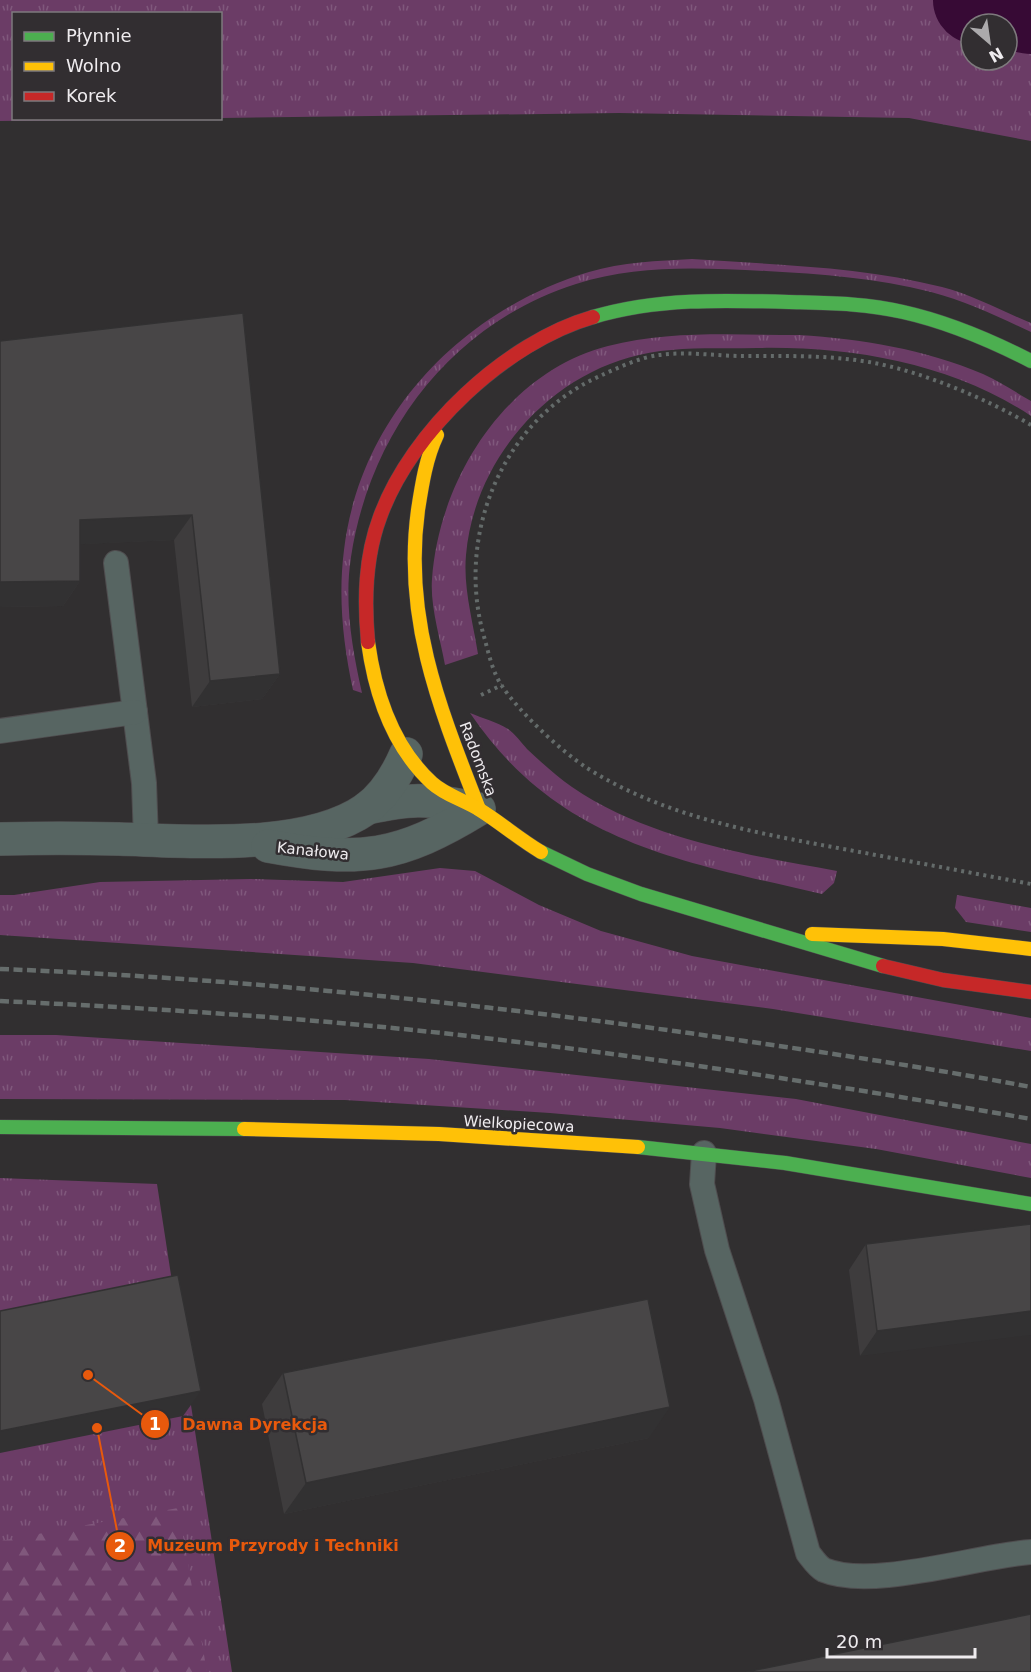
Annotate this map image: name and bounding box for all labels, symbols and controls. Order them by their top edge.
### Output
legend [12,12,222,120]
north arrow [959,12,1019,72]
text: Płynnie [66,25,132,46]
text: N [986,43,1006,66]
text: Wolno [66,55,121,76]
text: Korek [66,85,117,106]
street label: Radomska [456,719,500,799]
street label: Kanałowa [276,838,350,864]
street label: Wielkopiecowa [463,1112,575,1136]
callout: Dawna Dyrekcja [140,1407,339,1441]
text: 1 [149,1413,161,1434]
text: Dawna Dyrekcja [182,1415,328,1434]
callout: Muzeum Przyrody i Techniki [105,1529,411,1563]
text: 2 [114,1535,126,1556]
text: Muzeum Przyrody i Techniki [147,1536,399,1555]
scale bar [827,1621,976,1659]
text: 20 m [836,1631,882,1652]

